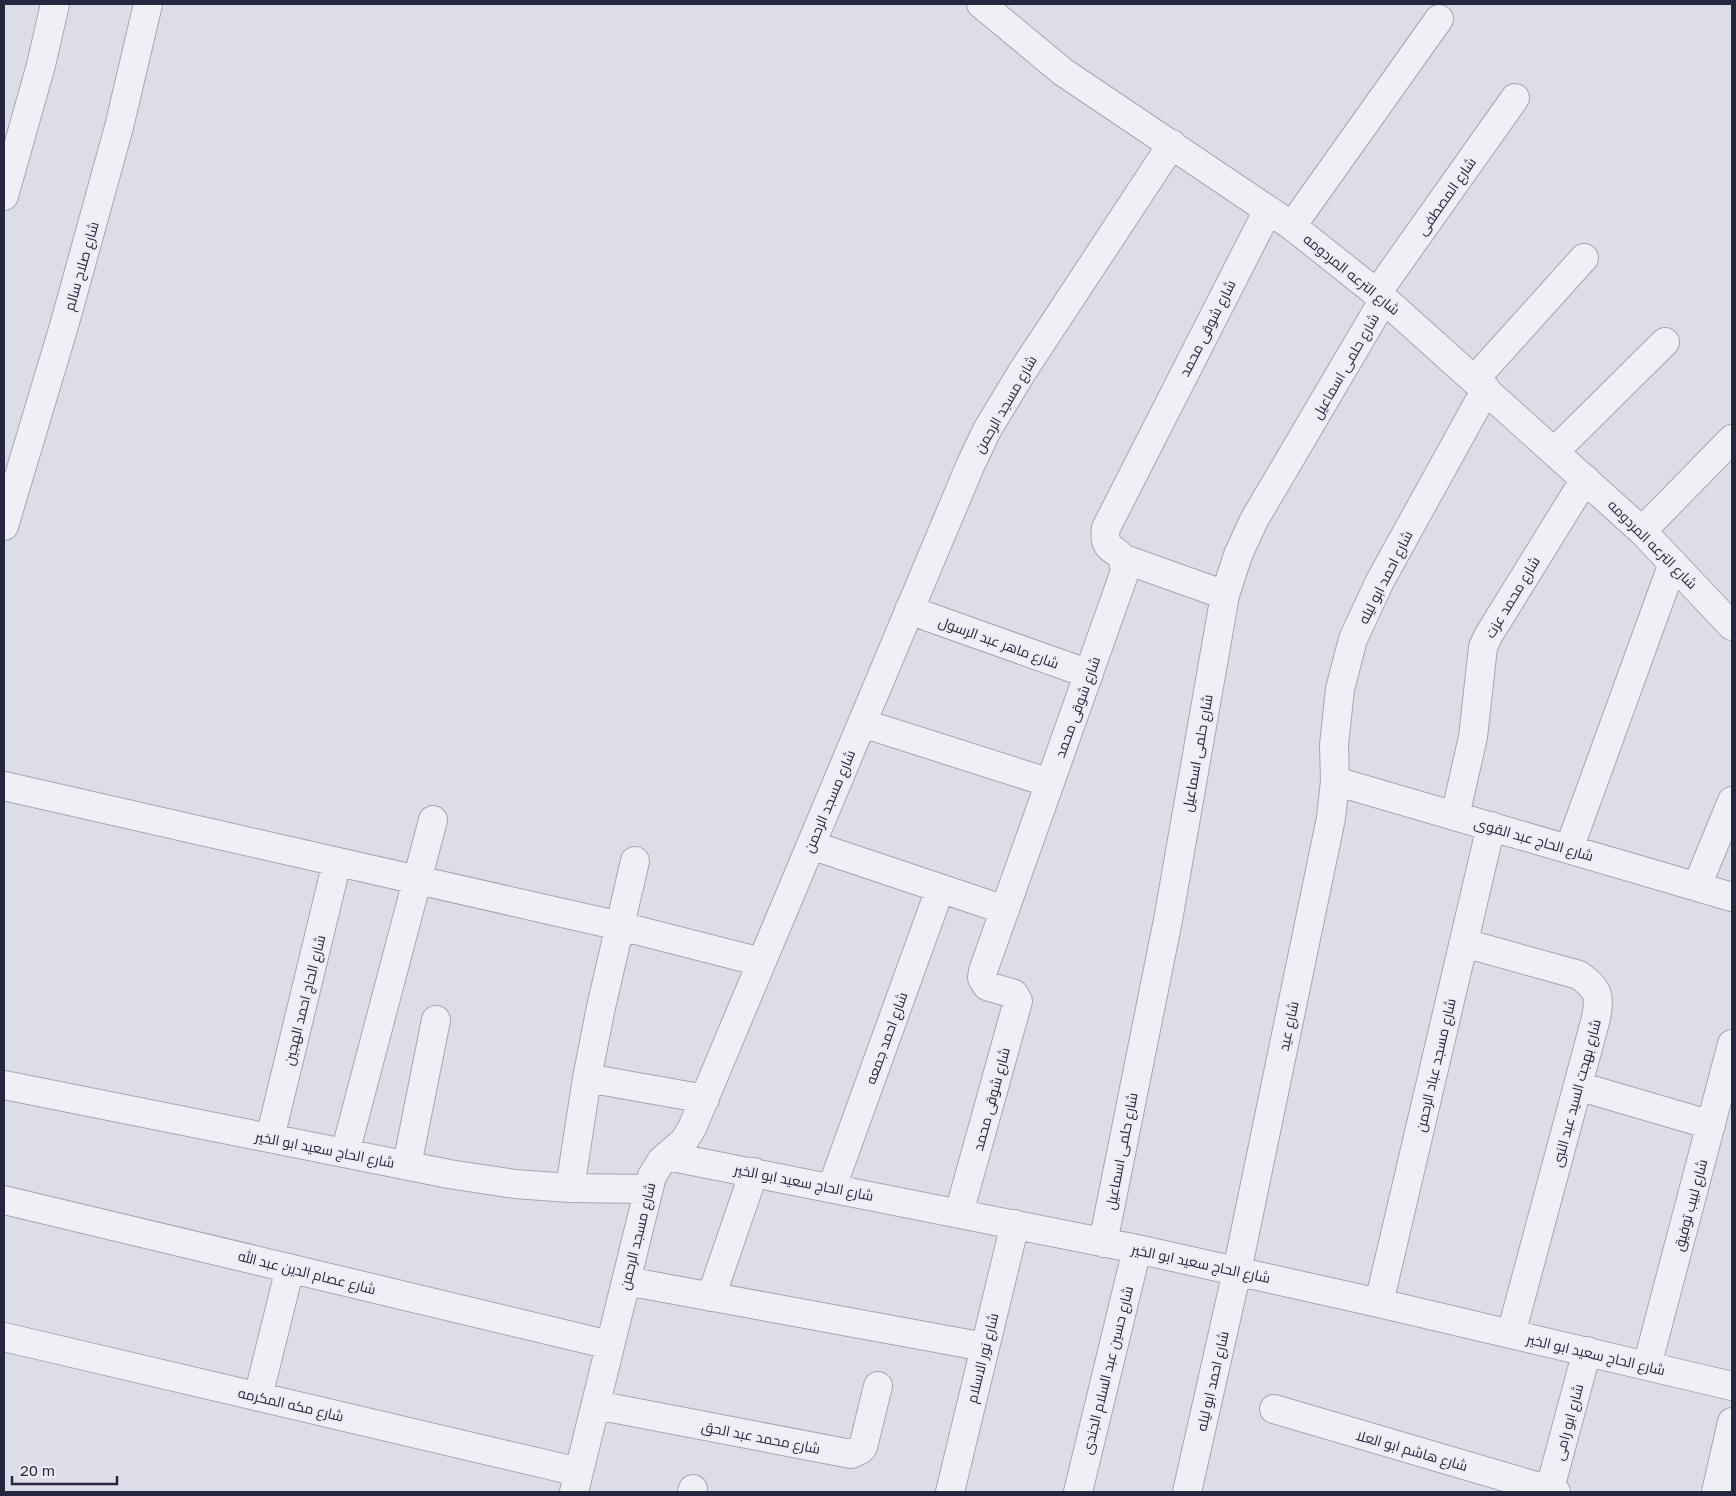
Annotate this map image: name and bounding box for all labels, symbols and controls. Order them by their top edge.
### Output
street label: شارع المصطفى [1413,154,1480,239]
street label: شارع صلاح سالم [60,219,104,313]
street label: شارع الترعه المردومه [1300,230,1404,319]
street label: شارع شوقى محمد [1175,277,1240,380]
street label: شارع حلمى اسماعيل [1308,310,1383,422]
street label: شارع مسجد الرحمن [970,352,1041,456]
street label: شارع الترعه المردومه [1604,496,1701,593]
street label: شارع احمد ابو ليله [1354,528,1417,627]
street label: شارع محمد عزت [1481,553,1544,641]
street label: شارع ماهر عبد الرسول [936,612,1061,673]
street label: شارع شوقى محمد [1051,654,1104,760]
street label: شارع حلمى اسماعيل [1178,693,1217,813]
street label: شارع مسجد الرحمن [800,747,859,855]
street label: شارع الحاج عبد القوى [1472,814,1595,865]
street label: شارع الحاج احمد الهجين [280,933,329,1067]
street label: شارع احمد جمعه [861,990,911,1087]
street label: شارع مسجد عباد الرحمن [1411,996,1460,1134]
street label: شارع عيد [1274,1000,1303,1053]
street label: شارع بهجت السيد عبد النبى [1548,1017,1605,1169]
street label: شارع شوقى محمد [969,1045,1014,1153]
street label: شارع حلمى اسماعيل [1101,1091,1142,1211]
street label: شارع الحاج سعيد ابو الخير [253,1127,396,1172]
street label: شارع لبيب توفيق [1670,1157,1711,1253]
street label: شارع الحاج سعيد ابو الخير [732,1160,875,1205]
street label: شارع مسجد الرحمن [615,1181,660,1292]
street label: شارع الحاج سعيد ابو الخير [1129,1240,1272,1287]
street label: شارع عصام الدين عبد الله [236,1247,378,1299]
street label: شارع حسين عبد السلام الجندى [1078,1284,1138,1456]
street label: شارع نور الاسلام [963,1311,1003,1405]
street label: شارع احمد ابو ليله [1192,1329,1233,1433]
street label: شارع الحاج سعيد ابو الخير [1524,1330,1667,1379]
street label: شارع ابو رامى [1550,1382,1587,1462]
street label: شارع مكه المكرمه [236,1384,346,1425]
street label: شارع محمد عبد الحق [700,1417,822,1458]
street label: شارع هاشم ابو العلا [1354,1426,1470,1476]
scale bar [12,1454,118,1486]
text: 20 m [20,1461,55,1479]

